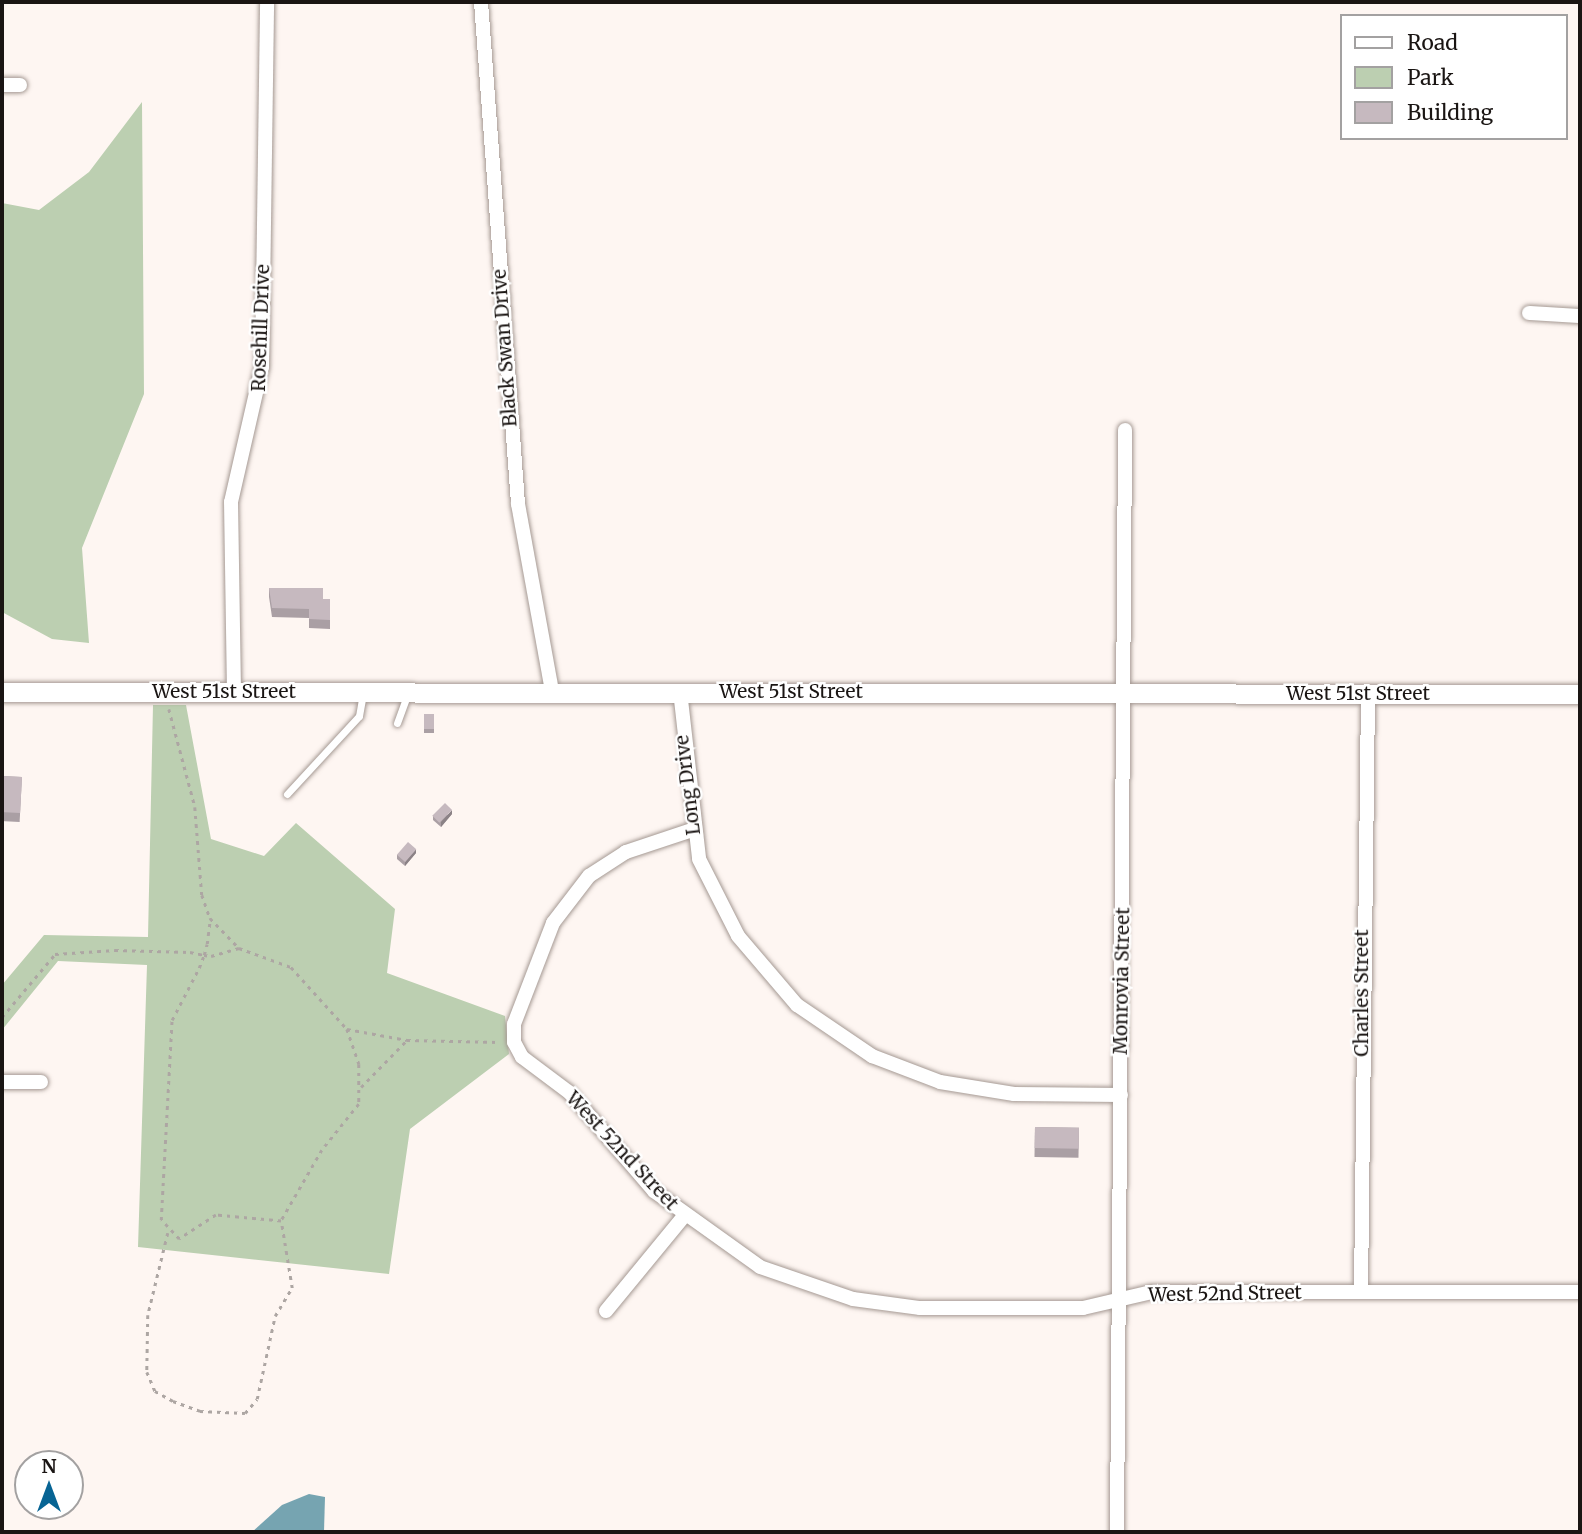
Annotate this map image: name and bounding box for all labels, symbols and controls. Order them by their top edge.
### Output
legend [1340,14,1568,140]
text: Road [1407,29,1458,56]
text: Park [1407,64,1454,91]
text: Building [1407,99,1493,126]
street label: Rosehill Drive [247,264,275,392]
street label: Black Swan Drive [488,268,522,428]
street label: West 51st Street [152,681,296,703]
street label: West 51st Street [719,681,863,703]
street label: West 51st Street [1286,683,1430,705]
street label: Long Drive [671,734,705,836]
street label: Monrovia Street [1109,907,1135,1055]
street label: Charles Street [1351,929,1373,1057]
street label: West 52nd Street [561,1087,683,1215]
street label: West 52nd Street [1148,1281,1302,1307]
north arrow [14,1450,84,1520]
text: N [41,1454,57,1478]

